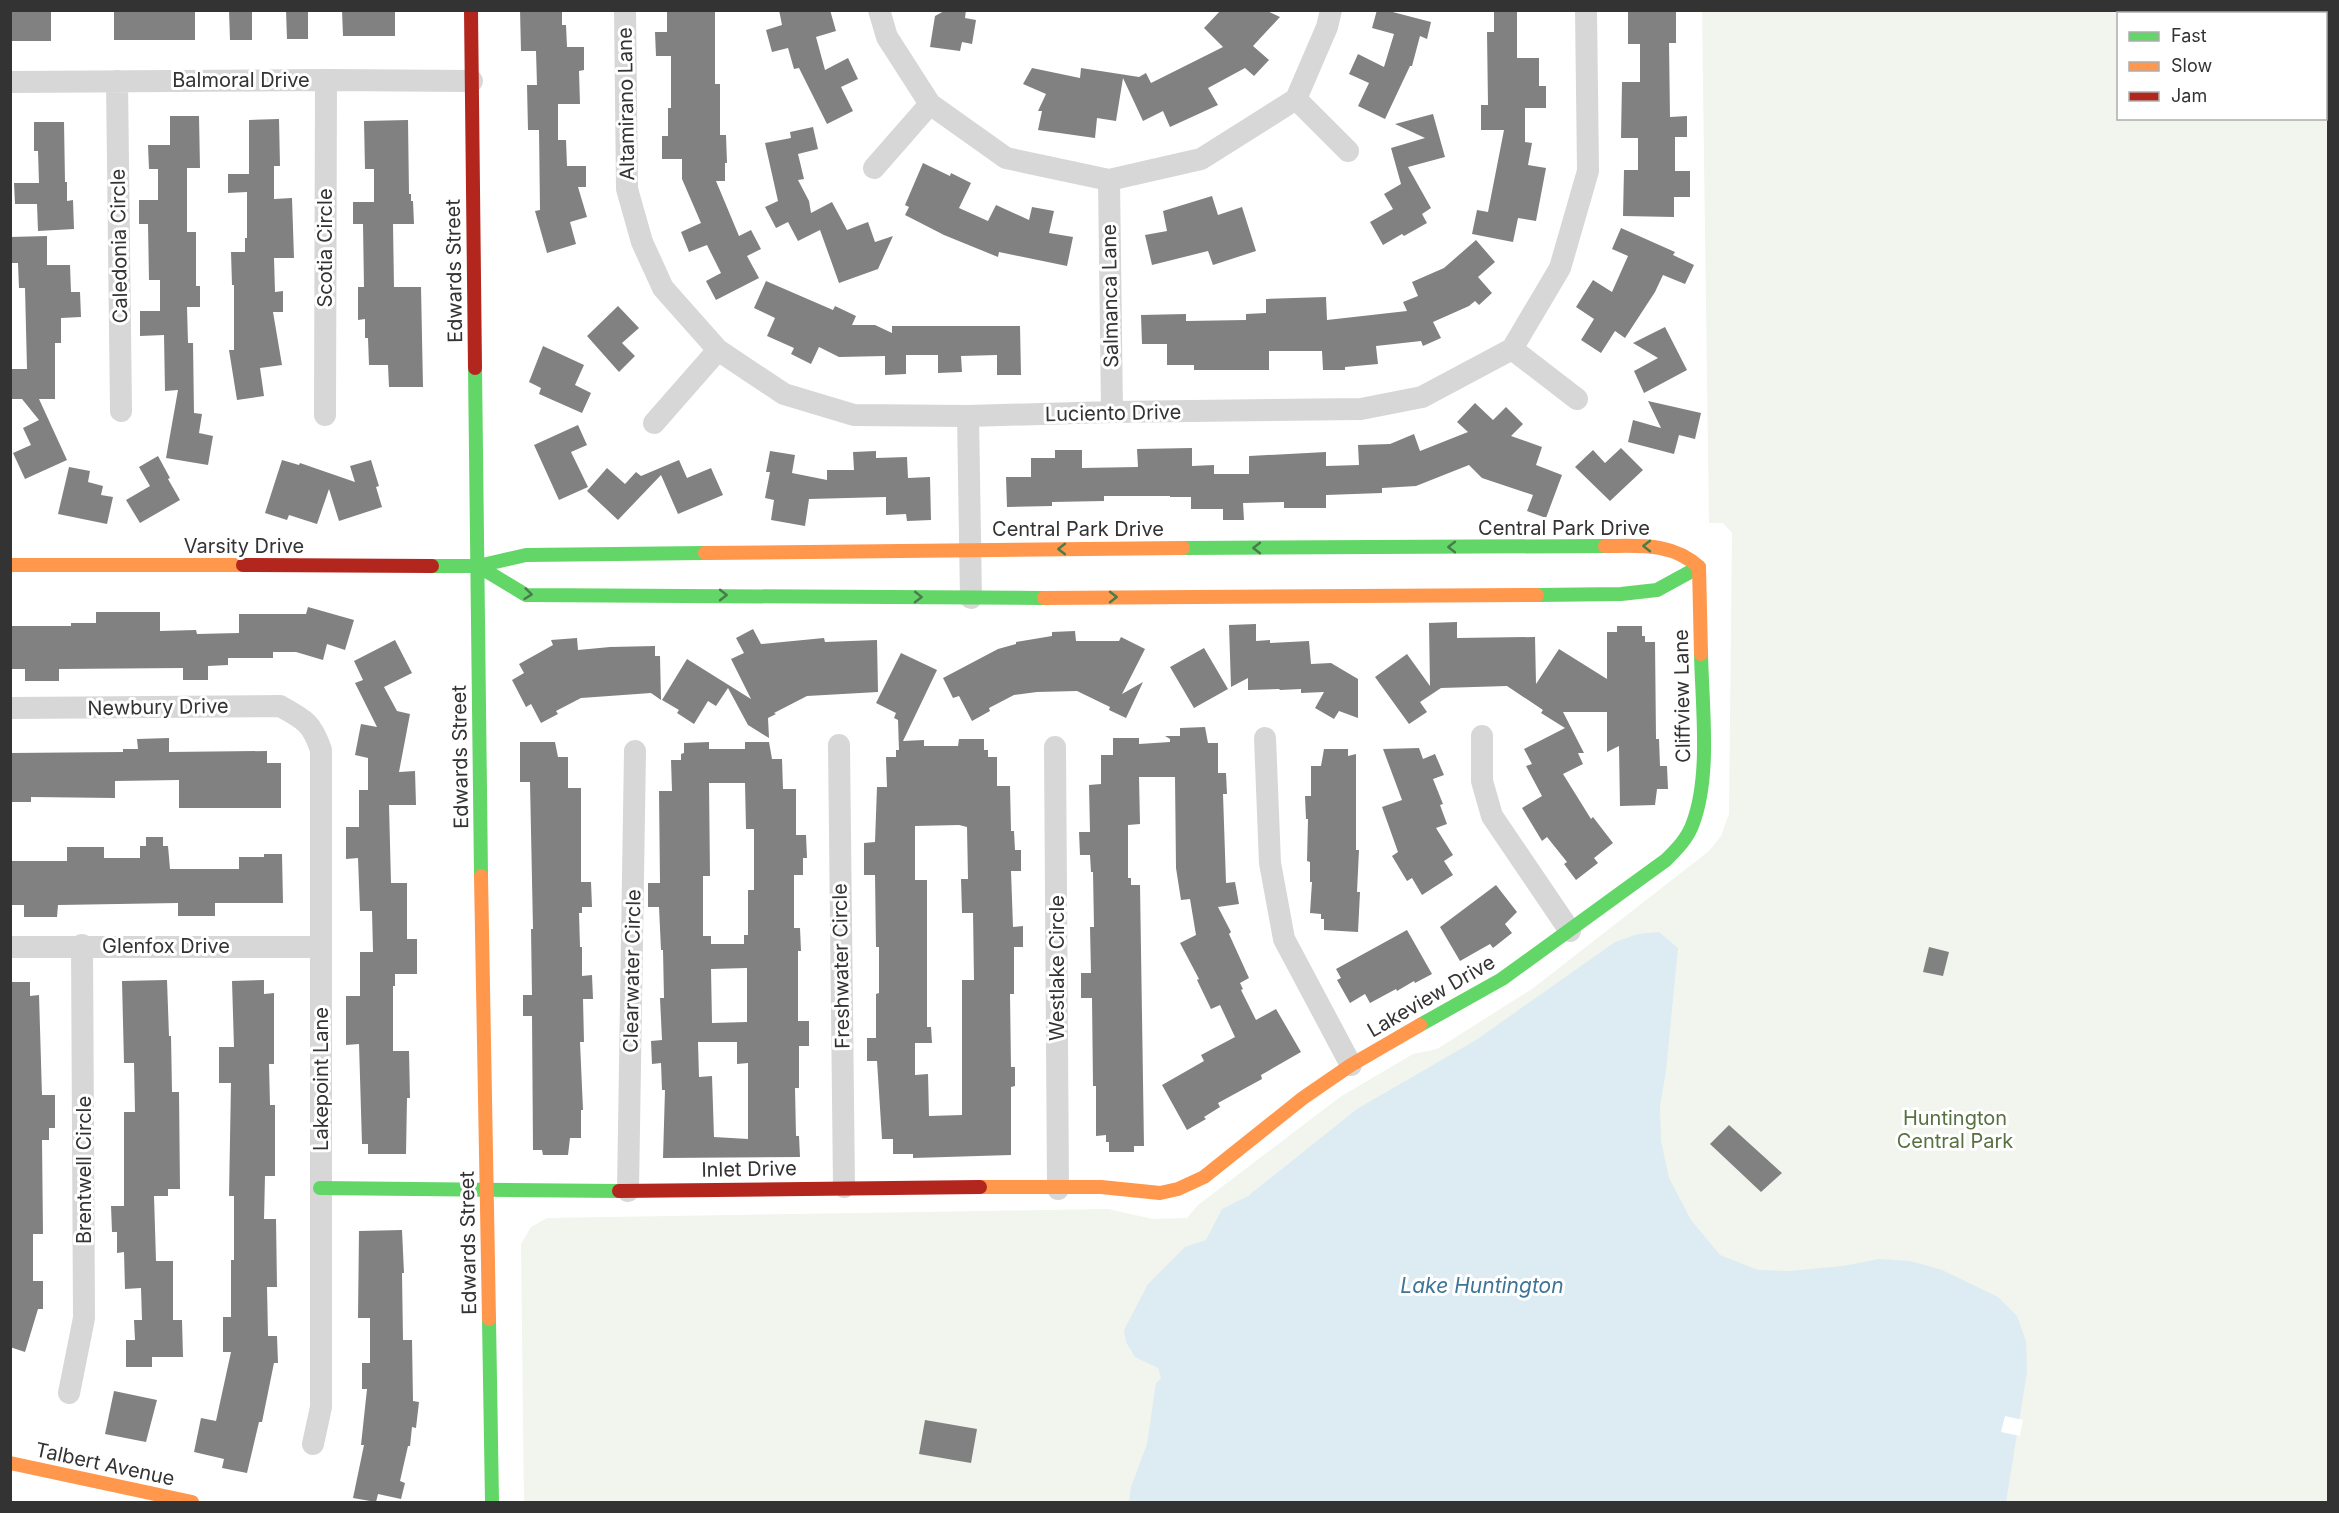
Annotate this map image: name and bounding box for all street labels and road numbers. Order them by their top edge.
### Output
street label: Altamirano Lane [613,27,639,181]
street label: Balmoral Drive [172,68,310,92]
street label: Caledonia Circle [106,168,132,324]
street label: Scotia Circle [313,188,337,308]
street label: Edwards Street [441,198,467,343]
street label: Salmanca Lane [1097,224,1123,368]
street label: Luciento Drive [1045,400,1181,426]
street label: Central Park Drive [1478,516,1650,540]
street label: Central Park Drive [992,517,1164,541]
street label: Varsity Drive [184,534,304,558]
street label: Cliffview Lane [1669,629,1695,763]
street label: Edwards Street [447,684,473,829]
street label: Newbury Drive [87,694,229,720]
street label: Freshwater Circle [828,883,854,1049]
street label: Clearwater Circle [619,889,645,1053]
street label: Westlake Circle [1045,895,1069,1041]
street label: Glenfox Drive [102,934,230,958]
street label: Lakeview Drive [1363,950,1499,1042]
street label: Lakepoint Lane [309,1007,333,1151]
street label: Brentwell Circle [72,1096,96,1244]
street label: Inlet Drive [701,1156,797,1182]
street label: Edwards Street [455,1170,481,1315]
street label: Talbert Avenue [33,1438,177,1490]

